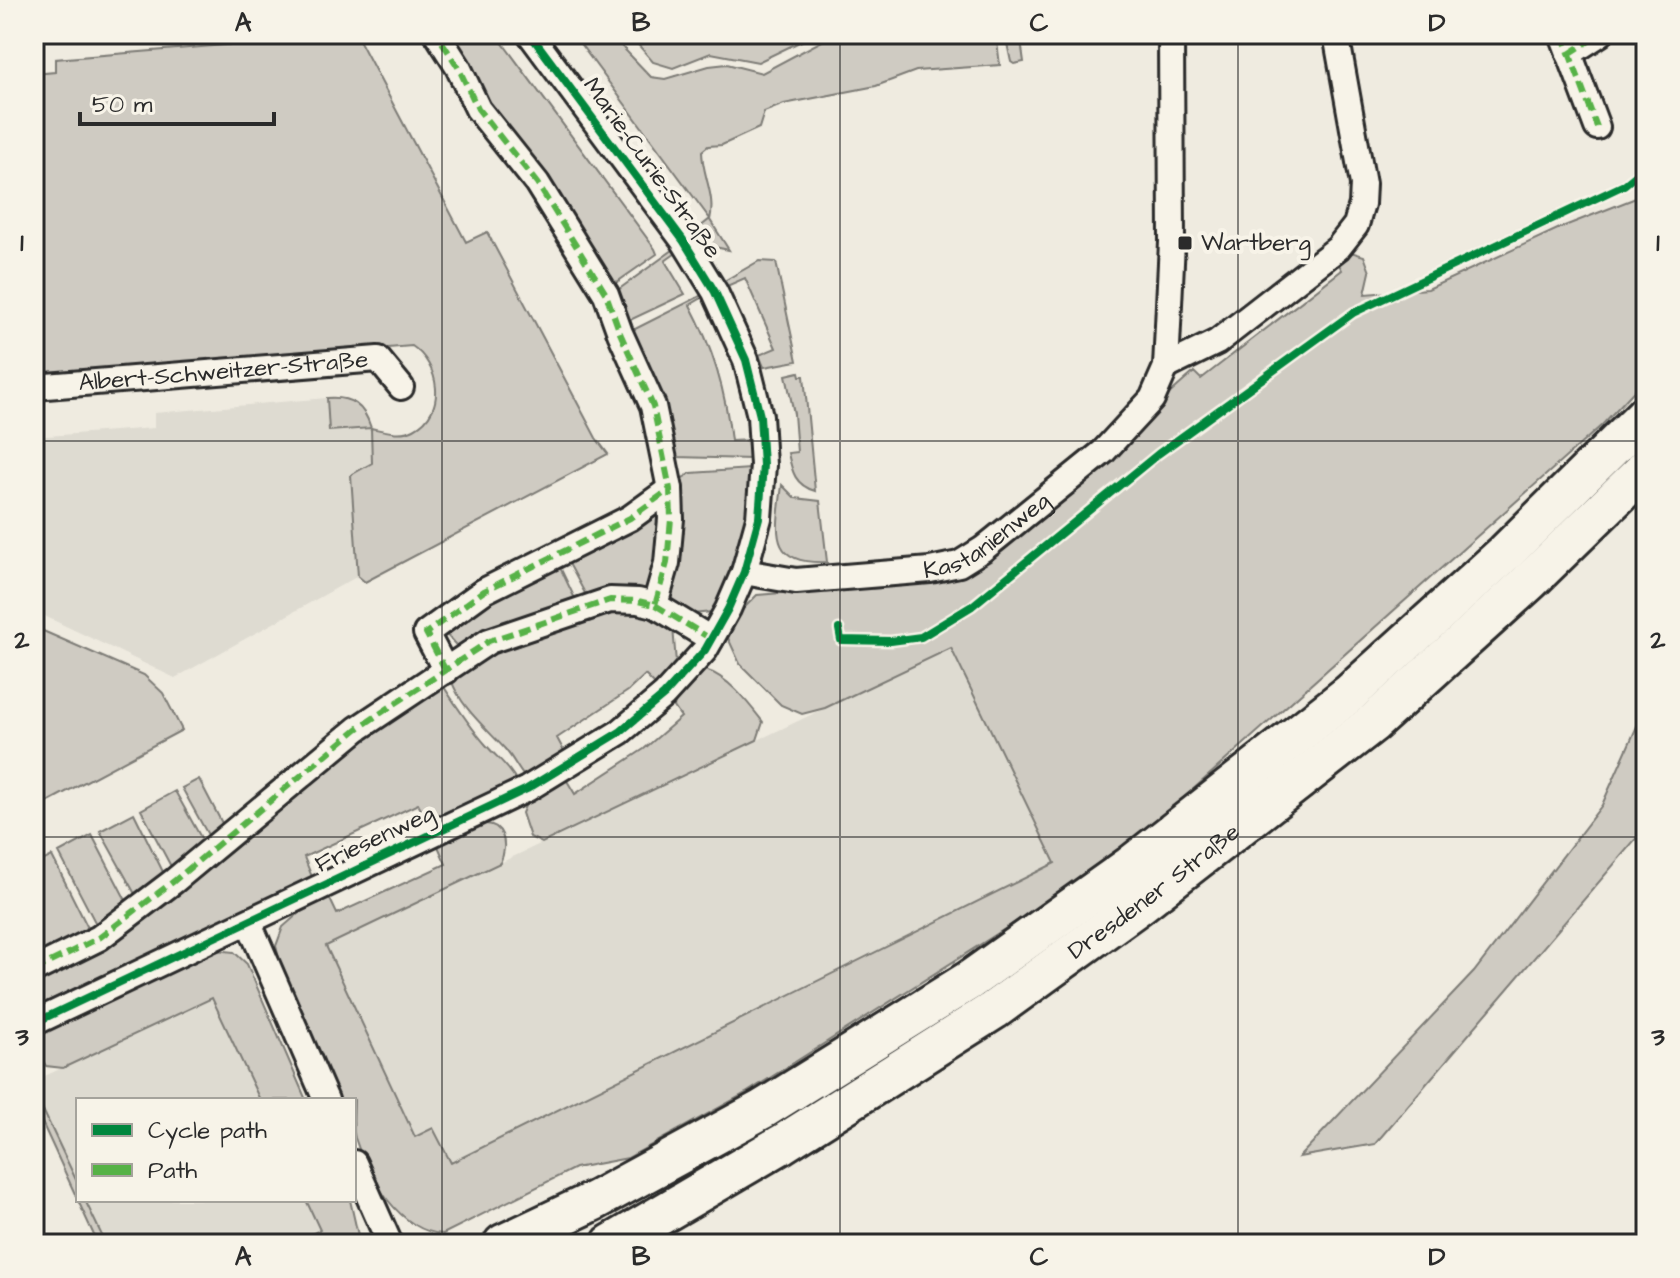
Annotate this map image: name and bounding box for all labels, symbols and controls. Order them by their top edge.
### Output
text: A [235,5,252,41]
text: B [632,5,651,41]
text: C [1030,5,1049,41]
text: D [1429,5,1446,41]
street label: Marie-Curie-Straße [575,70,729,266]
scale bar [80,76,274,126]
text: 50 m [92,88,153,122]
text: 1 [20,225,24,261]
text: 1 [1656,225,1660,261]
place label: Wartberg [1201,226,1311,261]
marker: Wartberg [1176,234,1194,252]
street label: Albert-Schweitzer-Straße [77,343,370,400]
street label: Kastanienweg [920,484,1058,588]
text: 2 [14,622,30,658]
text: 2 [1650,622,1666,658]
street label: Friesenweg [310,796,441,882]
street label: Dresdener Straße [1061,816,1247,968]
text: 3 [14,1019,29,1055]
text: 3 [1650,1019,1665,1055]
legend [76,1098,356,1202]
text: Cycle path [148,1114,267,1149]
text: Path [148,1154,197,1188]
text: A [235,1239,252,1275]
text: B [632,1239,651,1275]
text: C [1030,1239,1049,1275]
text: D [1429,1239,1446,1275]

